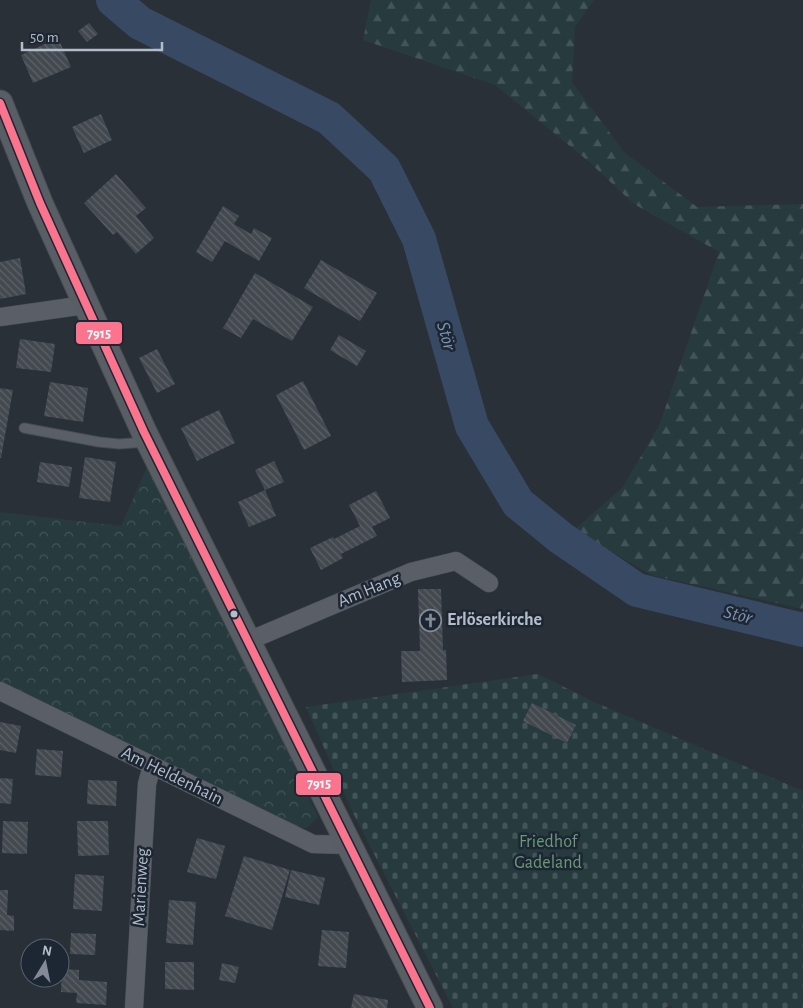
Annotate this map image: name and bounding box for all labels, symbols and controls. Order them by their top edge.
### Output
scale bar [22,20,162,52]
text: 50 m [30,30,59,45]
water label: Stör [433,320,459,353]
line badge: 7915 [75,321,123,345]
text: 7915 [87,327,111,341]
street label: Am Hang [335,569,403,611]
water label: Stör [722,602,755,628]
church icon: Erlöserkirche [419,608,443,632]
unlabelled marker [229,609,239,619]
place label: Erlöserkirche [447,611,542,629]
street label: Am Heldenhain [118,744,226,808]
line badge: 7915 [295,772,342,796]
text: 7915 [307,777,331,791]
park label: Friedhof Gadeland [514,833,582,872]
street label: Marienweg [130,847,152,927]
north arrow [20,938,70,988]
text: N [41,943,53,959]

